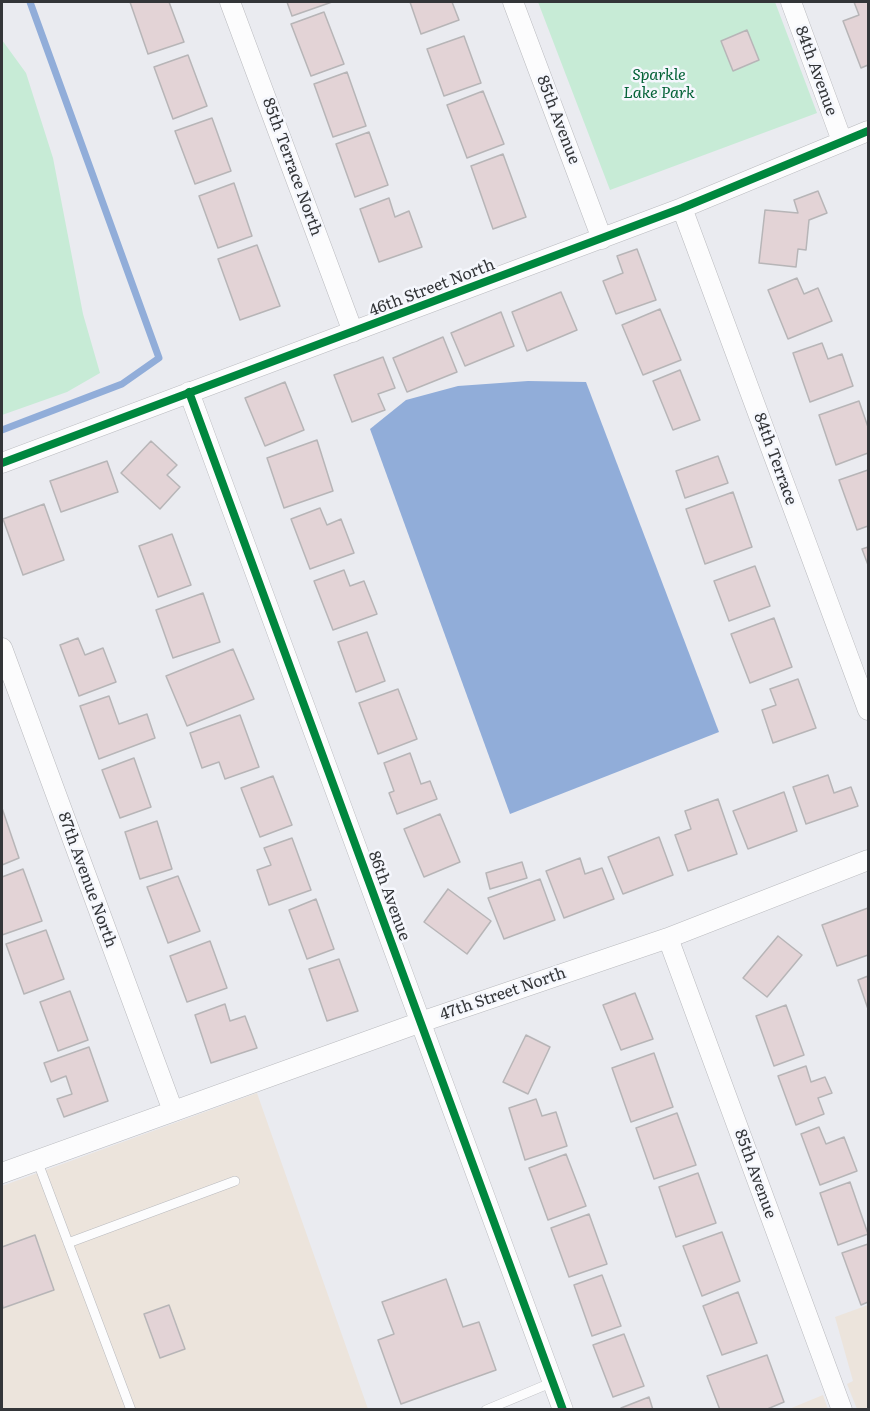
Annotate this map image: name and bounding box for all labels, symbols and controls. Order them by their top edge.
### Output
street label: 84th Avenue [791,24,841,118]
park label: Sparkle Lake Park [623,65,695,103]
street label: 85th Avenue [532,73,584,167]
street label: 85th Terrace North [258,95,326,239]
street label: 46th Street North [366,255,498,321]
street label: 84th Terrace [749,410,801,508]
street label: 87th Avenue North [54,810,120,950]
street label: 86th Avenue [364,849,414,943]
street label: 47th Street North [437,963,569,1025]
street label: 85th Avenue [730,1127,780,1221]

